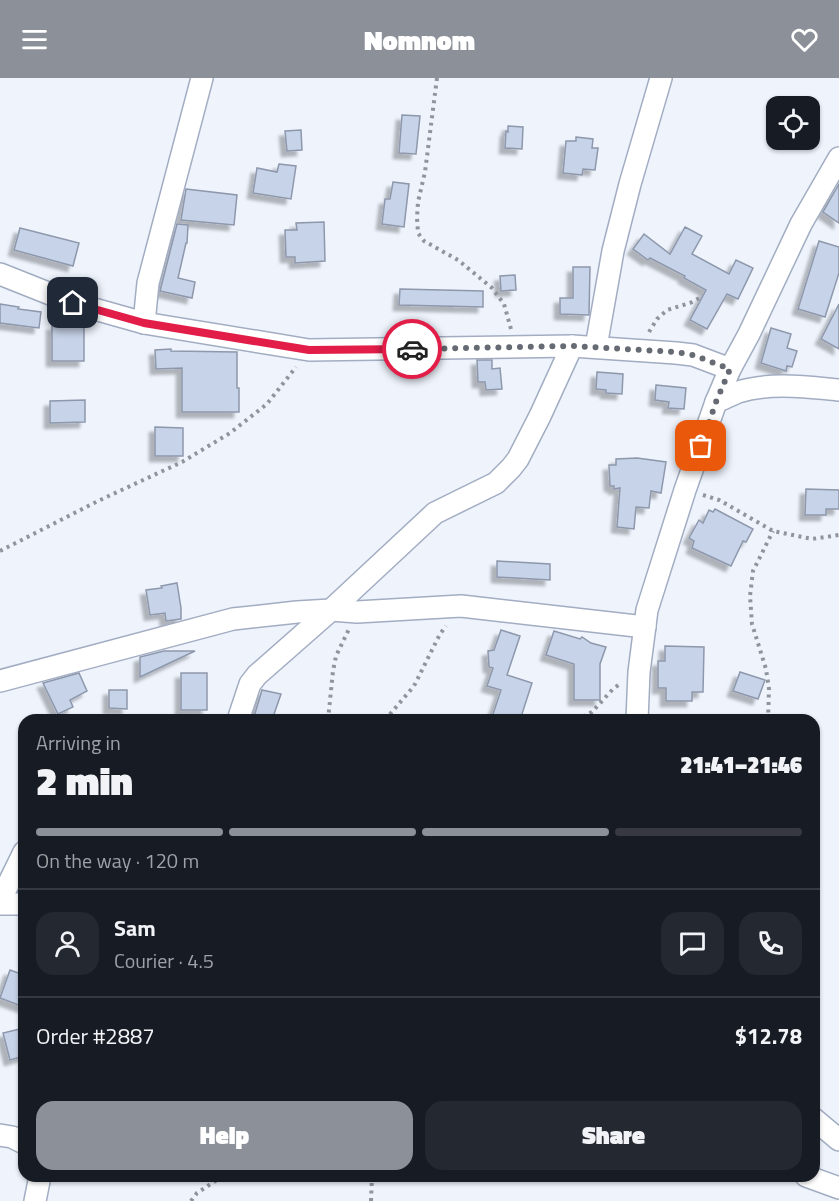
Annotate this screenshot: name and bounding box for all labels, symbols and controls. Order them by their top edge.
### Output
text: Nomnom [364,19,475,60]
icon: menu [18,23,51,56]
icon: heart [788,23,821,56]
map controls [766,96,820,150]
button: locate [766,96,820,150]
pin [47,277,98,328]
icon: home [56,286,89,319]
courier [382,319,442,379]
icon: car [396,333,429,366]
pin [675,420,726,471]
icon: bag [684,429,717,462]
text: Arriving in [36,727,121,758]
text: 21:41–21:46 [680,748,802,782]
text: 2 min [36,751,133,810]
text: On the way · 120 m [36,845,199,876]
text: Sam [114,911,156,945]
button: person [36,912,99,975]
button: chat [661,912,724,975]
button: phone [739,912,802,975]
text: Courier · 4.5 [114,945,214,976]
text: Order #2887 [36,1019,155,1053]
text: $12.78 [735,1019,802,1053]
button: Help [36,1101,413,1170]
button: Share [425,1101,802,1170]

